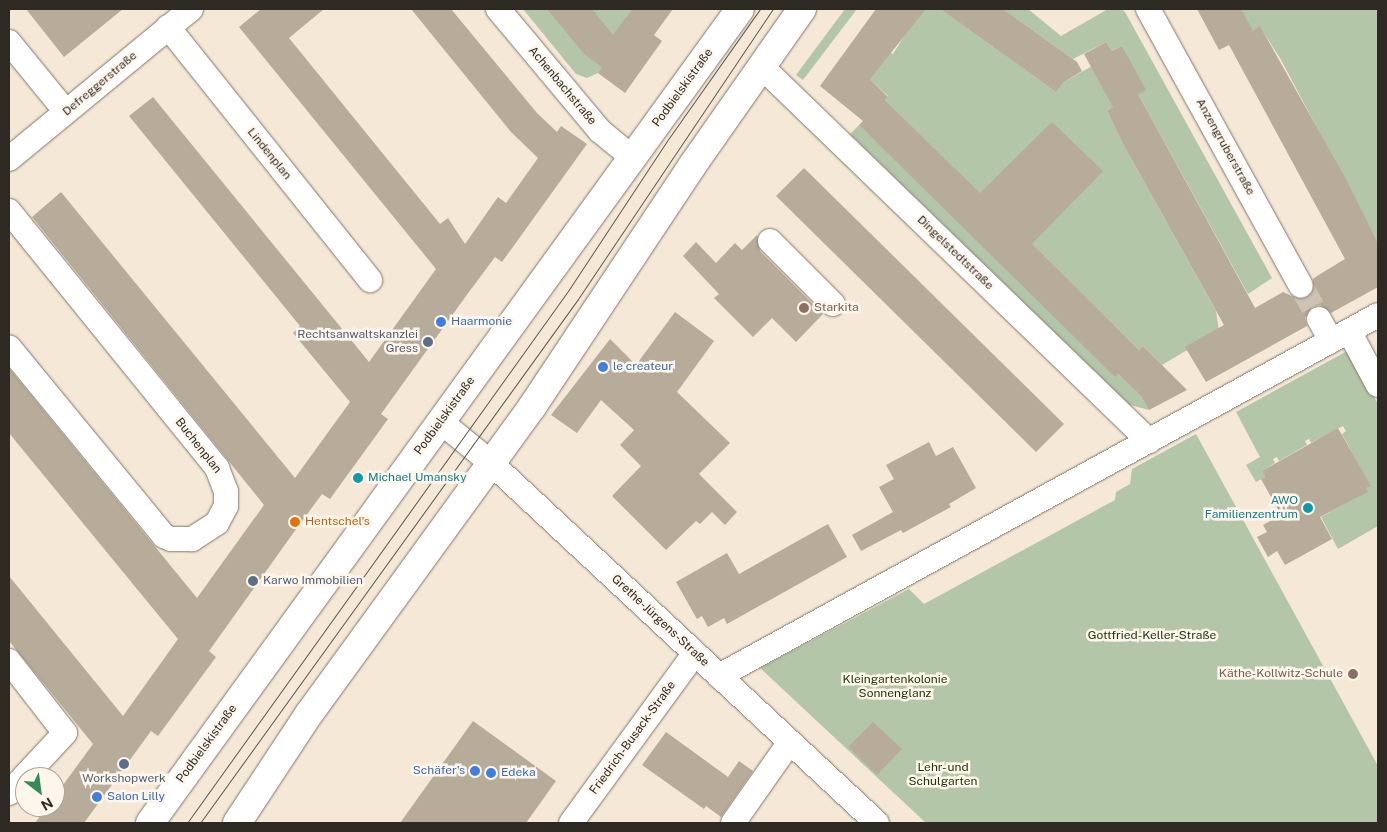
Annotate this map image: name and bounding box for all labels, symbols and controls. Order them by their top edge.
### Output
street label: Achenbachstraße [525,44,599,128]
street label: Podbielskistraße [650,46,716,130]
street label: Defreggerstraße [60,49,140,119]
street label: Anzengruberstraße [1192,96,1258,198]
street label: Lindenplan [244,125,294,183]
street label: Dingelstedtstraße [914,213,996,293]
place label: Starkita [814,301,859,315]
marker: Starkita [798,302,810,314]
place label: Haarmonie [451,315,512,329]
marker: Haarmonie [435,316,447,328]
place label: Rechtsanwaltskanzlei Gress [297,328,418,356]
marker: Rechtsanwaltskanzlei Gress [422,336,434,348]
place label: le createur [613,360,673,374]
marker: le createur [597,361,609,373]
street label: Podbielskistraße [412,374,478,458]
street label: Buchenplan [172,415,224,477]
place label: Michael Umansky [368,471,467,485]
marker: Michael Umansky [352,472,364,484]
place label: AWO Familienzentrum [1205,494,1298,522]
marker: AWO Familienzentrum [1302,502,1314,514]
place label: Hentschel's [305,515,370,529]
marker: Hentschel's [289,516,301,528]
street label: Grethe-Jürgens-Straße [608,572,712,670]
place label: Karwo Immobilien [263,574,363,588]
marker: Karwo Immobilien [247,575,259,587]
park label: Gottfried-Keller-Straße [1088,629,1216,643]
place label: Käthe-Kollwitz-Schule [1219,667,1343,681]
marker: Käthe-Kollwitz-Schule [1347,668,1359,680]
park label: Kleingartenkolonie Sonnenglanz [842,673,948,701]
street label: Friedrich-Busack-Straße [587,678,679,798]
street label: Podbielskistraße [174,702,240,786]
marker: Workshopwerk [118,758,130,770]
park label: Lehr- und Schulgarten [909,761,977,789]
place label: Schäfer's [413,764,465,778]
marker: Schäfer's [469,765,481,777]
place label: Edeka [501,766,536,780]
north arrow [15,767,65,817]
marker: Edeka [485,767,497,779]
place label: Workshopwerk [82,772,166,786]
place label: Salon Lilly [107,790,165,804]
marker: Salon Lilly [91,791,103,803]
text: N [38,794,56,814]

